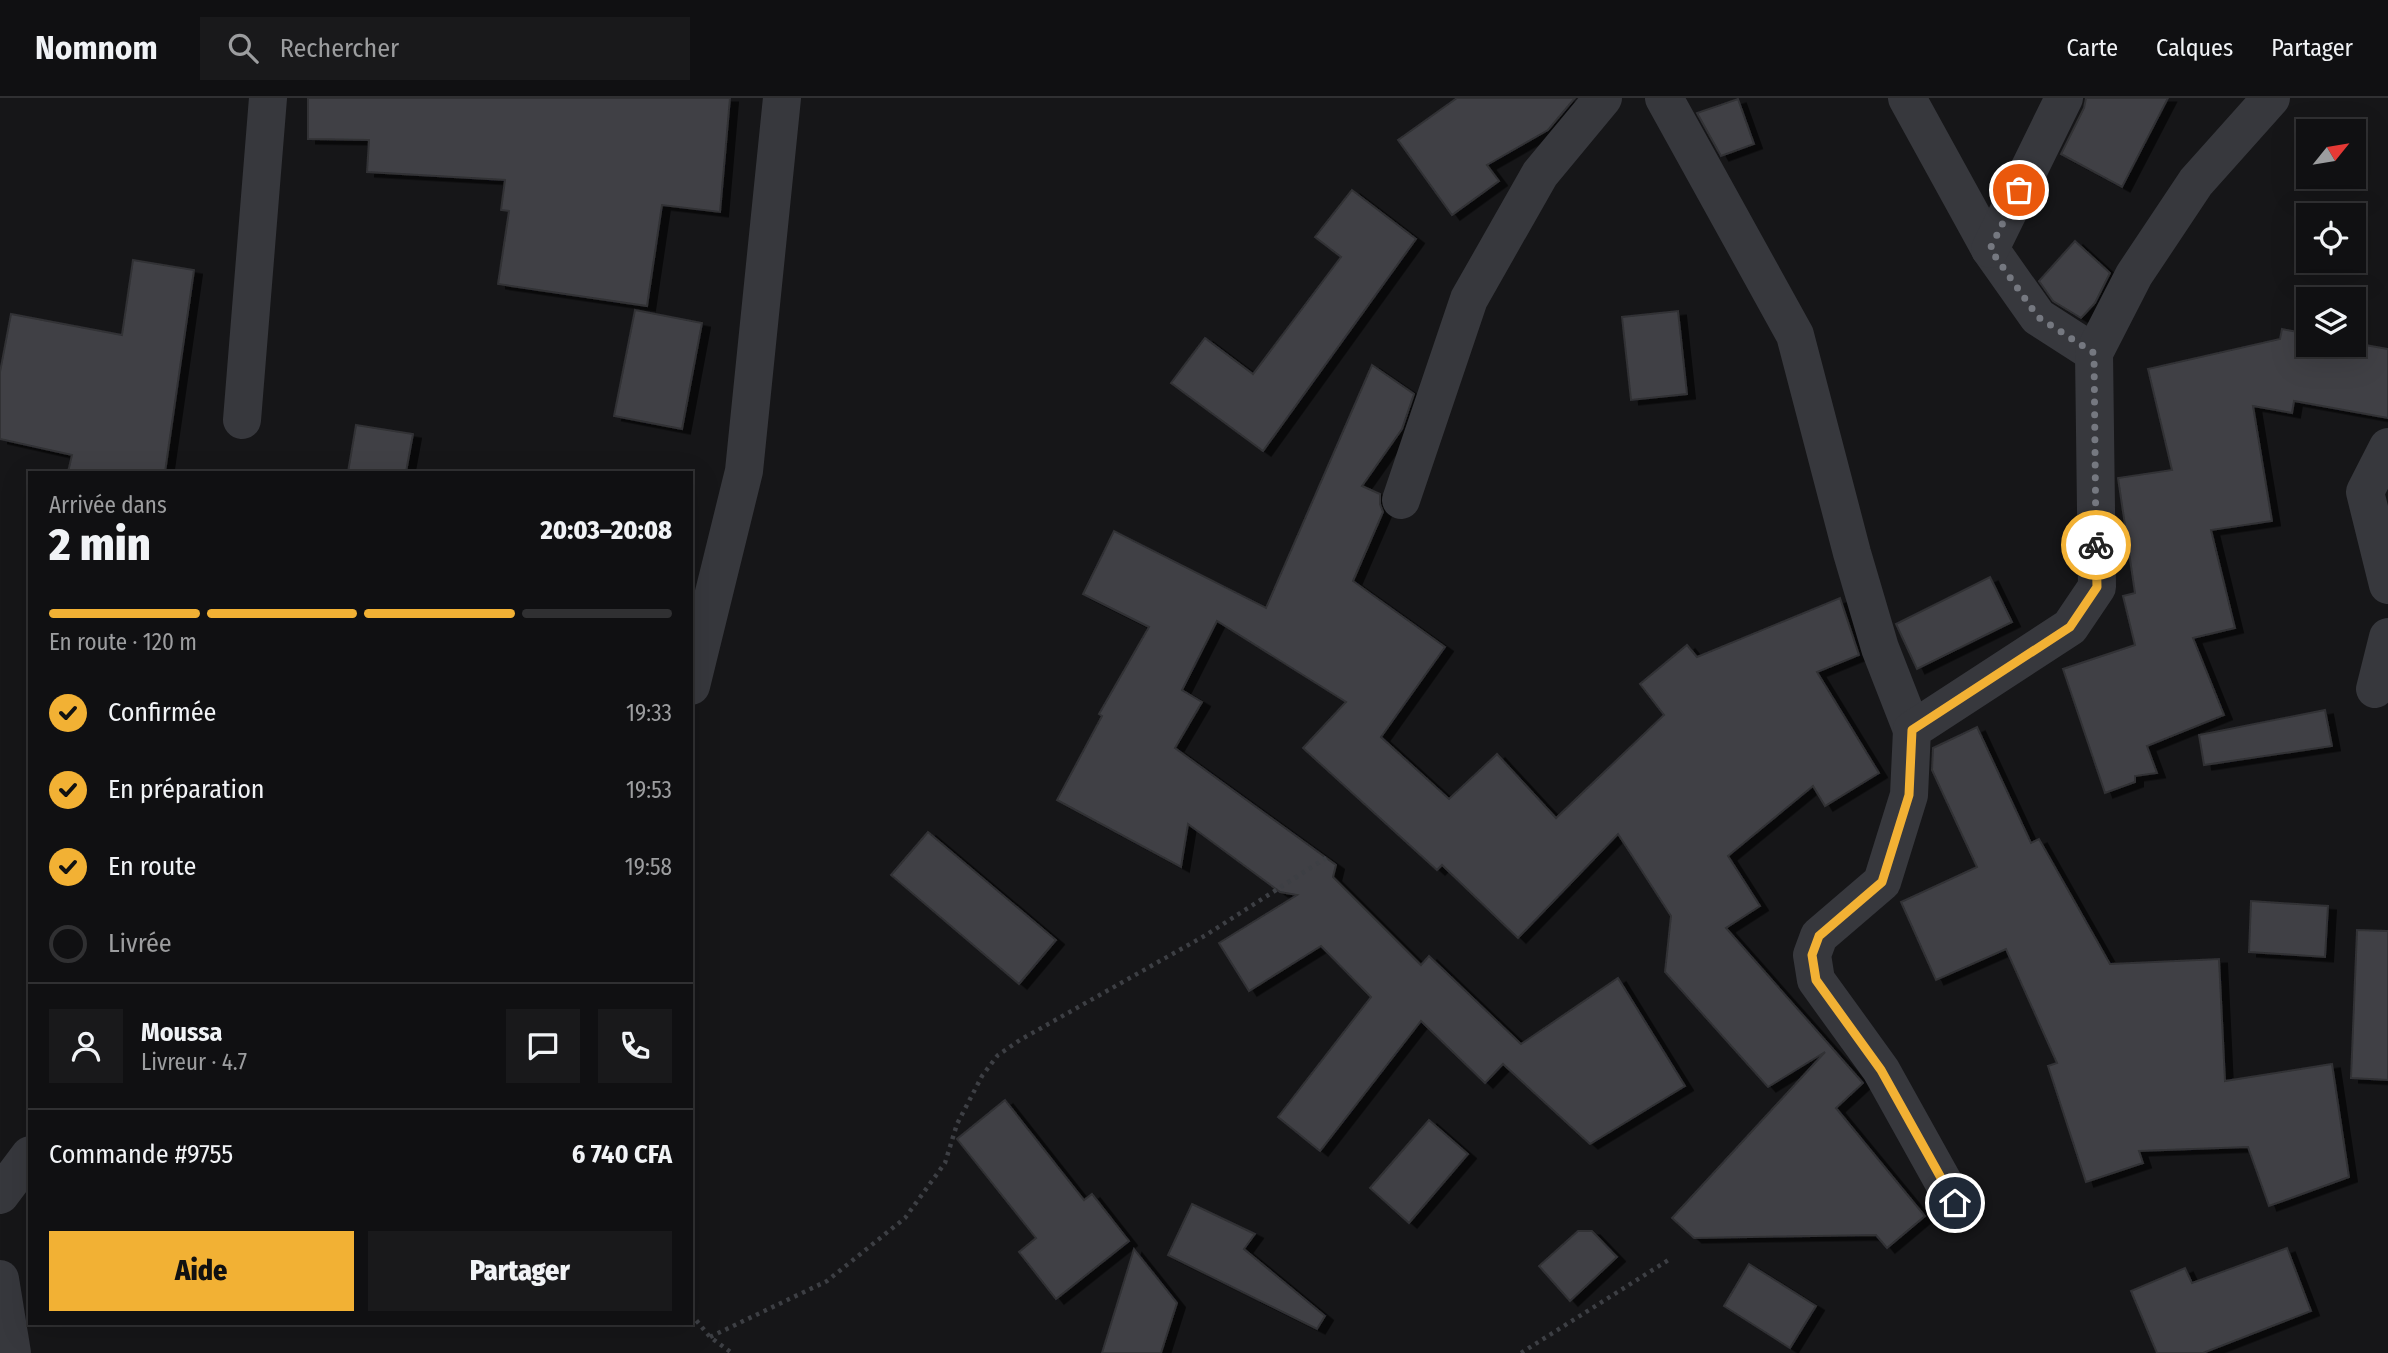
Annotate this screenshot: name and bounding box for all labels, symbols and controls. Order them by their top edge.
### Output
search box [200,17,690,80]
text: Nomnom [35,28,158,68]
icon: search [224,29,262,67]
text: Rechercher [280,33,399,64]
text: Carte [2067,34,2118,62]
text: Calques [2156,34,2233,62]
text: Partager [2271,34,2353,62]
north arrow [2296,119,2366,189]
map controls [2296,119,2366,357]
pin [1989,160,2049,220]
icon: bag [2000,171,2038,209]
button: locate [2296,203,2366,273]
button: layers [2296,287,2366,357]
text: Arrivée dans [49,491,167,519]
courier [2061,510,2131,580]
text: 20:03–20:08 [541,515,672,546]
text: 2 min [49,517,151,572]
icon: bike [2077,526,2115,564]
text: En route · 120 m [49,628,197,656]
icon: check [49,694,87,732]
text: Confirmée [108,697,216,728]
text: 19:33 [626,699,672,727]
icon: check [49,771,87,809]
text: En préparation [108,774,265,805]
text: 19:53 [626,776,672,804]
icon: check [49,848,87,886]
text: En route [108,851,196,882]
text: 19:58 [625,853,672,881]
text: Livrée [108,928,172,959]
button: person [49,1009,123,1083]
button: chat [506,1009,580,1083]
button: phone [598,1009,672,1083]
text: Moussa [141,1017,222,1048]
text: Livreur · 4.7 [141,1048,247,1076]
text: Commande #9755 [49,1139,233,1170]
text: 6 740 CFA [572,1139,672,1170]
pin [1925,1173,1985,1233]
icon: home [1936,1184,1974,1222]
button: Aide [49,1231,354,1311]
button: Partager [368,1231,672,1311]

